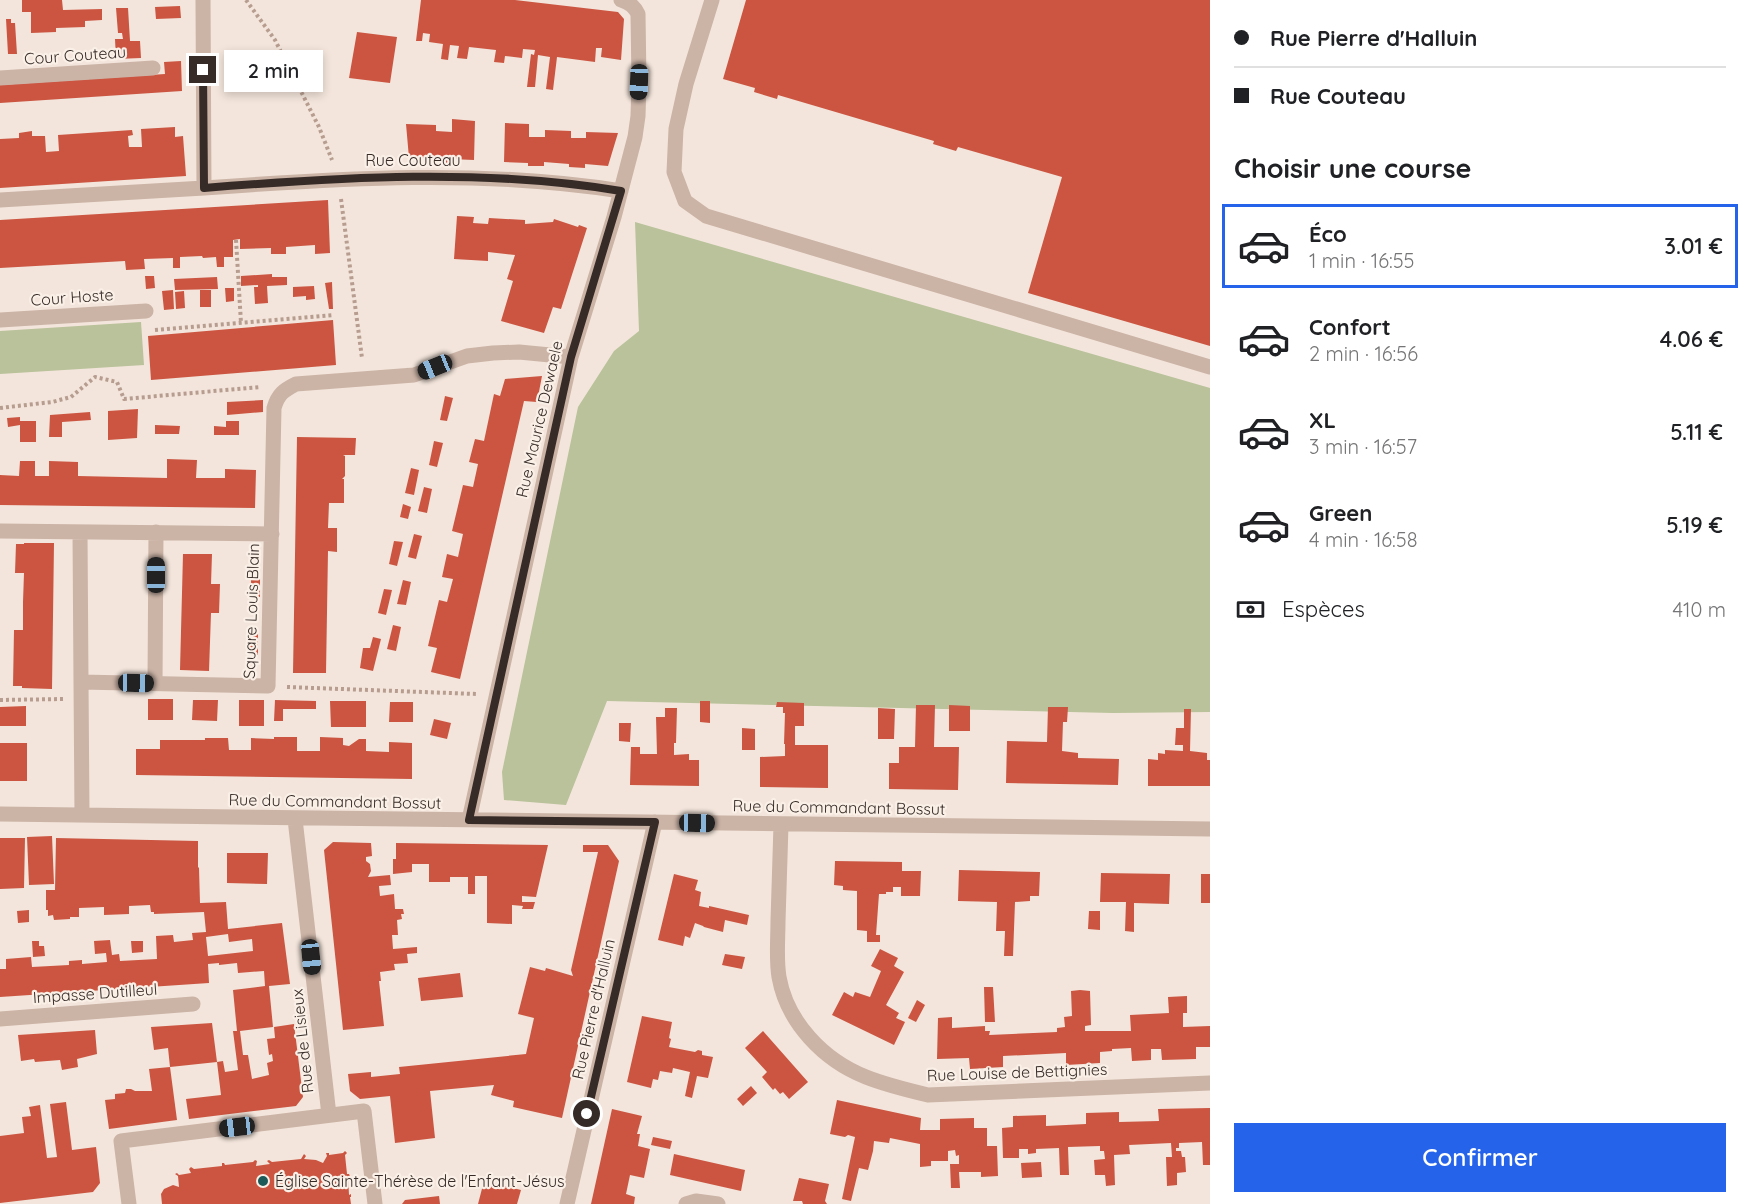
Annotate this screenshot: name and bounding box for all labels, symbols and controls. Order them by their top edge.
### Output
text: Rue Pierre d'Halluin [1270,24,1477,52]
street label: Cour Couteau [23,41,127,69]
callout: 2 min [224,49,323,91]
route end [189,56,216,83]
text: 2 min [248,58,299,83]
car [629,64,649,100]
text: Rue Couteau [1270,82,1406,110]
street label: Rue Couteau [365,150,461,170]
text: Choisir une course [1234,151,1471,185]
icon: car [1237,219,1291,273]
text: Éco [1309,220,1347,248]
text: 3.01 € [1664,232,1723,260]
text: 1 min · 16:55 [1309,248,1414,273]
street label: Cour Hoste [30,284,114,310]
icon: car [1237,312,1291,366]
text: Confort [1309,313,1391,341]
text: 4.06 € [1660,325,1723,353]
street label: Rue Maurice Dewaele [511,339,567,499]
text: 2 min · 16:56 [1309,341,1418,366]
car [415,352,455,382]
icon: car [1237,405,1291,459]
text: XL [1309,406,1336,434]
text: 5.11 € [1670,418,1723,446]
text: 3 min · 16:57 [1309,434,1417,459]
icon: car [1237,498,1291,552]
text: Green [1309,499,1372,527]
text: 5.19 € [1666,511,1723,539]
text: 4 min · 16:58 [1309,527,1418,552]
street label: Square Louis Blain [239,543,263,679]
car [147,557,165,593]
icon: cash [1234,593,1267,626]
text: Espèces [1282,595,1365,623]
text: 410 m [1673,597,1726,622]
car [118,674,154,692]
street label: Rue du Commandant Bossut [228,789,442,813]
street label: Rue du Commandant Bossut [732,795,946,819]
car [679,814,715,832]
street label: Rue Pierre d'Halluin [567,937,619,1081]
car [300,938,322,976]
street label: Impasse Dutilleul [32,979,158,1007]
street label: Rue de Lisieux [287,988,317,1094]
street label: Rue Louise de Bettignies [926,1059,1108,1085]
route start [573,1100,600,1127]
car [218,1116,256,1138]
button: Confirmer [1234,1123,1726,1192]
place label: Église Sainte-Thérèse de l'Enfant-Jésus [275,1171,565,1191]
marker: Église Sainte-Thérèse de l'Enfant-Jésus [256,1174,270,1188]

